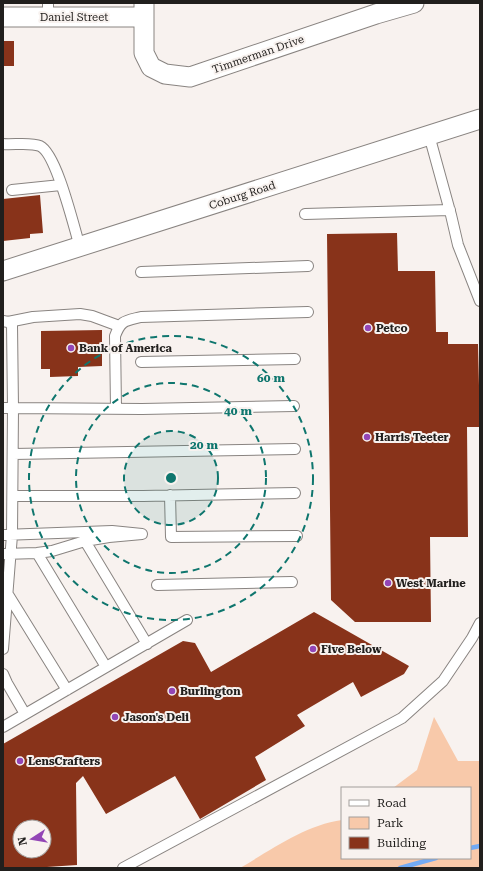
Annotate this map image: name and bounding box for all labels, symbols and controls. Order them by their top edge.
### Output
street label: Daniel Street [40,11,108,24]
street label: Timmerman Drive [211,33,306,76]
street label: Coburg Road [207,179,277,212]
place label: Petco [376,322,408,335]
marker: Petco [363,323,373,333]
place label: Bank of America [79,342,173,355]
marker: Bank of America [66,343,76,353]
text: 60 m [257,371,285,385]
text: 40 m [224,404,252,418]
place label: Harris Teeter [375,431,449,444]
marker: Harris Teeter [362,432,372,442]
text: 20 m [190,438,218,452]
centre of rings [164,471,178,485]
place label: West Marine [396,577,466,590]
marker: West Marine [383,578,393,588]
place label: Five Below [321,643,382,656]
marker: Five Below [308,644,318,654]
place label: Burlington [180,685,241,698]
marker: Burlington [167,686,177,696]
place label: Jason's Deli [123,711,189,724]
marker: Jason's Deli [110,712,120,722]
place label: LensCrafters [28,755,100,768]
marker: LensCrafters [15,756,25,766]
legend [341,787,471,859]
text: Road [377,796,407,810]
text: Park [377,816,404,830]
north arrow [12,819,52,859]
text: N [15,835,30,846]
text: Building [377,836,426,850]

